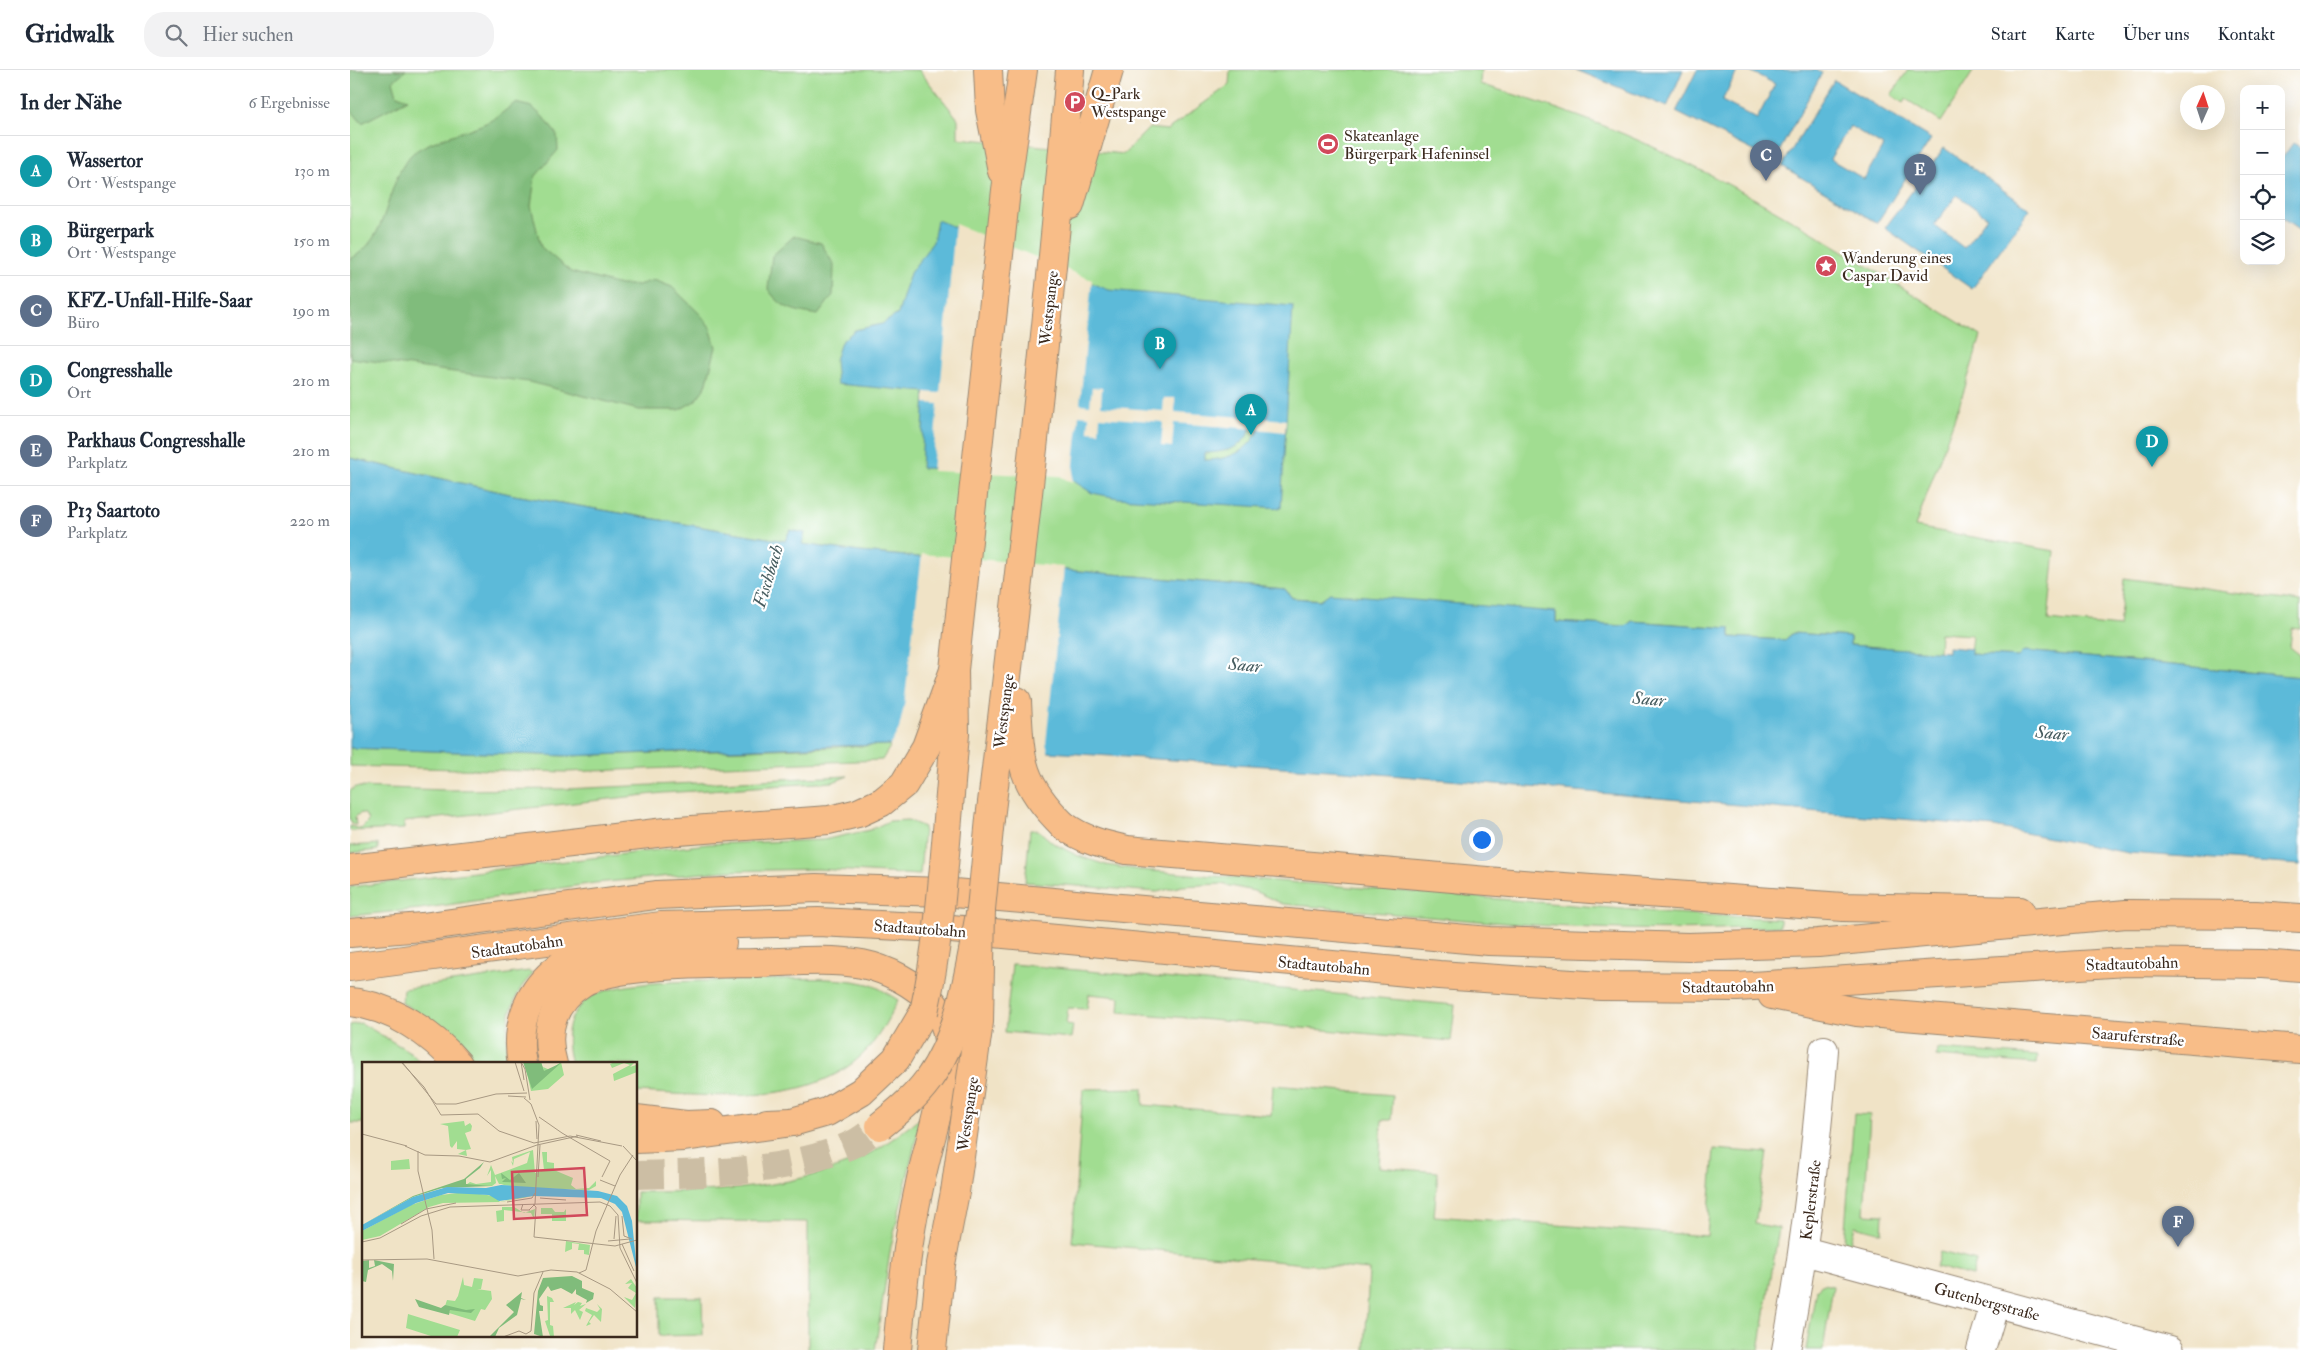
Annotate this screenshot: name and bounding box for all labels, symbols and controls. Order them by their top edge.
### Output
search box [144,12,494,57]
text: Gridwalk [25,19,114,50]
icon: search [162,21,190,49]
text: Hier suchen [202,23,294,47]
text: Start [1991,23,2027,46]
text: Karte [2055,23,2095,46]
text: Über uns [2123,23,2189,46]
text: Kontakt [2217,23,2275,46]
place label: Q-Park Westspange [1090,84,1166,123]
north arrow [2180,85,2225,130]
map controls [2240,85,2285,265]
button: + [2240,85,2285,130]
text: In der Nähe [20,89,122,116]
parking icon: Q-Park Westspange [1063,90,1087,114]
text: 6 Ergebnisse [249,93,330,113]
place label: Skateanlage Bürgerpark Hafeninsel [1344,126,1489,165]
button: − [2240,130,2285,175]
sports icon: Skateanlage Bürgerpark Hafeninsel [1316,132,1340,156]
pin: C [1750,140,1782,181]
text: Wassertor [67,149,143,173]
pin: E [1904,154,1936,195]
text: A [31,161,41,181]
text: 130 m [294,161,330,181]
text: Ort · Westspange [67,173,176,193]
button: locate [2240,175,2285,220]
text: Bürgerpark [67,219,154,243]
button: layers [2240,220,2285,265]
text: B [31,231,41,251]
text: 150 m [293,231,330,251]
text: Ort · Westspange [67,243,176,263]
place label: Wanderung eines Caspar David [1841,248,1951,287]
place icon: Wanderung eines Caspar David [1814,254,1838,278]
street label: Westspange [1035,269,1064,348]
text: KFZ-Unfall-Hilfe-Saar [67,289,252,313]
text: C [30,301,42,321]
text: 190 m [292,301,330,321]
text: Büro [67,313,99,333]
pin: B [1144,328,1176,369]
text: Congresshalle [67,359,173,383]
text: D [29,371,43,391]
text: 210 m [292,371,330,391]
text: Ort [67,383,91,403]
pin: A [1235,394,1267,435]
pin: D [2136,426,2168,467]
text: Parkhaus Congresshalle [67,429,245,453]
text: E [30,441,42,461]
text: 210 m [292,441,330,461]
text: Parkplatz [67,453,128,473]
text: P13 Saartoto [67,499,160,523]
text: F [31,511,41,531]
text: 220 m [290,511,330,531]
text: Parkplatz [67,523,128,543]
water label: Fischbach [748,542,789,612]
water label: Saar [1227,653,1264,679]
street label: Westspange [989,672,1020,751]
water label: Saar [1631,687,1668,713]
water label: Saar [2034,721,2071,747]
your location [1469,827,1495,853]
street label: Stadtautobahn [873,916,967,942]
street label: Stadtautobahn [470,931,564,963]
street label: Stadtautobahn [1277,952,1371,980]
street label: Stadtautobahn [2086,952,2179,976]
street label: Stadtautobahn [1682,976,1774,998]
street label: Saaruferstraße [2091,1023,2185,1051]
inset map [362,1062,638,1338]
street label: Westspange [953,1075,984,1154]
street label: Keplerstraße [1796,1158,1827,1242]
pin: F [2162,1206,2194,1247]
street label: Gutenbergstraße [1932,1278,2042,1326]

